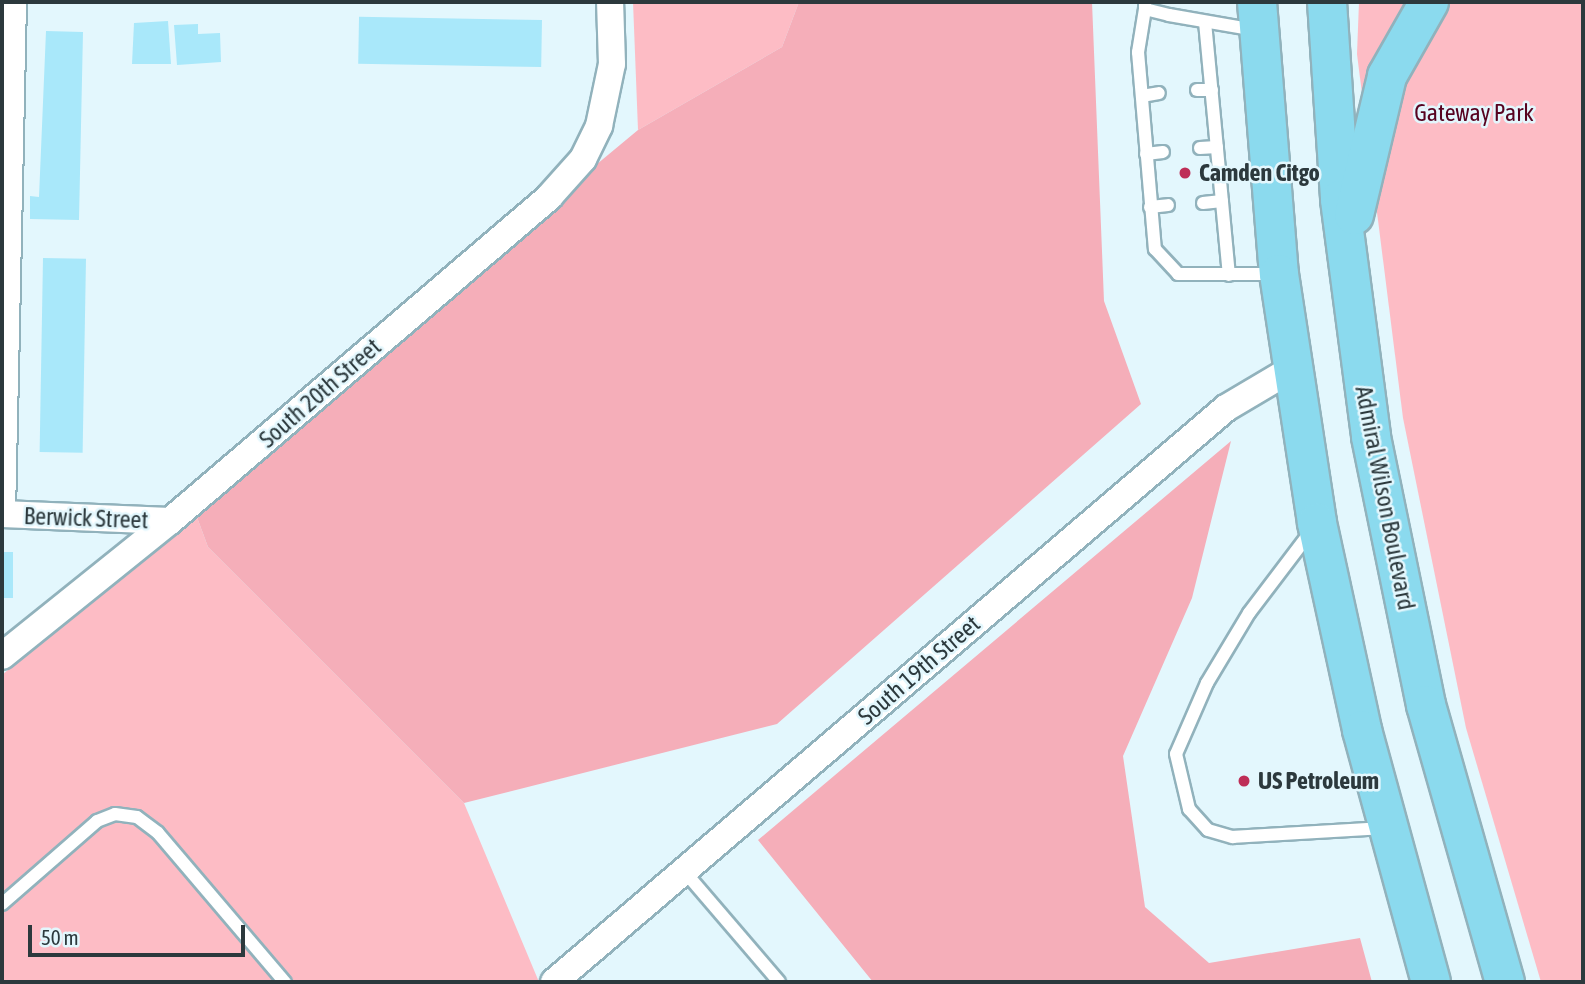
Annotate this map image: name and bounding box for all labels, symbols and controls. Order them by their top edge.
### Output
park label: Gateway Park [1414,99,1534,127]
place label: Camden Citgo [1199,159,1320,187]
marker: Camden Citgo [1177,165,1193,181]
street label: South 20th Street [253,332,387,454]
street label: Admiral Wilson Boulevard [1349,384,1421,612]
street label: Berwick Street [23,501,149,535]
street label: South 19th Street [852,609,986,731]
place label: US Petroleum [1258,767,1379,795]
marker: US Petroleum [1236,773,1252,789]
scale bar [32,911,248,955]
text: 50 m [41,925,79,949]

